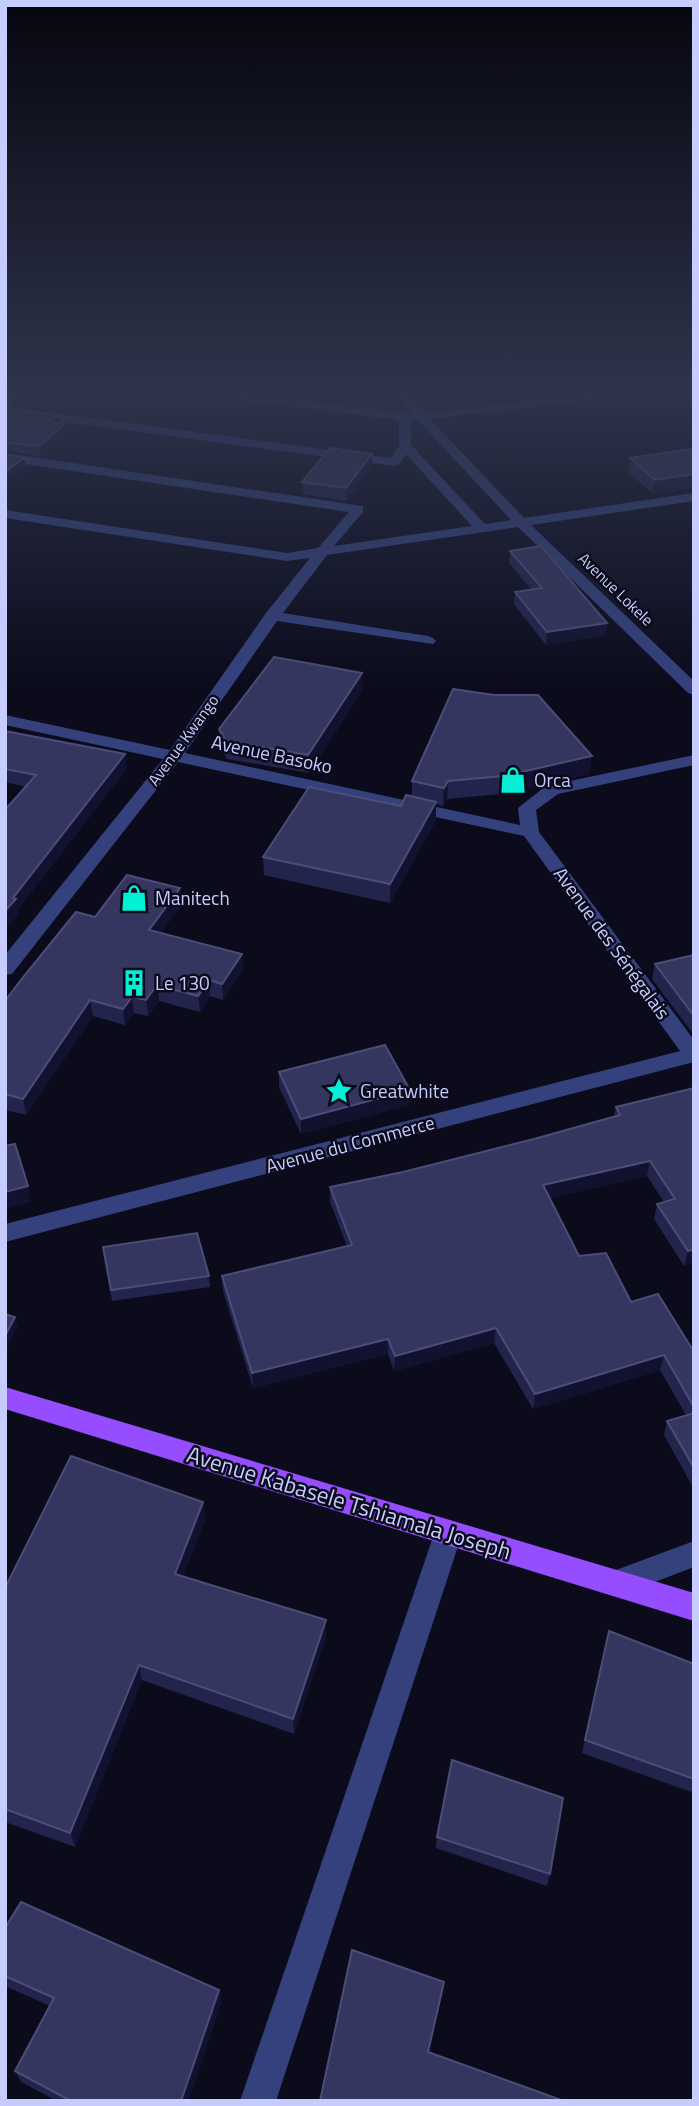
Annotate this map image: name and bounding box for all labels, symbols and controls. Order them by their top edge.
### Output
street label: Avenue Lokele [573,547,659,631]
street label: Avenue Kwango [142,689,224,791]
street label: Avenue Basoko [209,727,335,780]
shop icon: Orca [498,765,528,795]
place label: Orca [534,765,571,794]
street label: Avenue des Sénégalais [547,860,678,1025]
shop icon: Manitech [119,883,149,913]
place label: Manitech [155,883,230,912]
building icon: Le 130 [119,968,149,998]
place label: Le 130 [155,968,210,997]
place icon: Greatwhite [324,1076,354,1106]
place label: Greatwhite [360,1076,449,1105]
street label: Avenue du Commerce [262,1107,437,1180]
street label: Avenue Kabasele Tshiamala Joseph [183,1436,516,1569]

